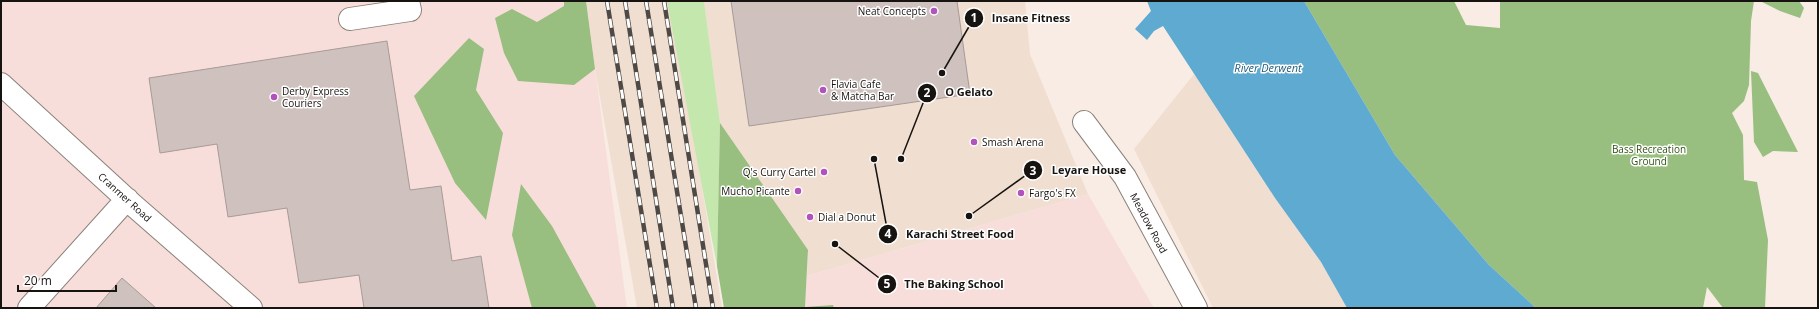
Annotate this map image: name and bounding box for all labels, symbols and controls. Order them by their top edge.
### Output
place label: Neat Concepts [858,4,926,18]
marker: Neat Concepts [929,6,939,16]
callout: Insane Fitness [964,6,1078,29]
text: 1 [971,9,977,26]
text: Insane Fitness [992,10,1071,25]
water label: River Derwent [1234,60,1302,75]
place label: Flavia Cafe & Matcha Bar [831,77,894,103]
callout: O Gelato [917,81,1001,104]
place label: Derby Express Couriers [282,84,349,110]
text: 2 [924,84,931,101]
text: O Gelato [945,84,993,99]
marker: Flavia Cafe & Matcha Bar [818,85,828,95]
marker: Derby Express Couriers [269,92,279,102]
place label: Smash Arena [982,135,1044,149]
marker: Smash Arena [969,137,979,147]
park label: Bass Recreation Ground [1612,142,1686,168]
callout: Leyare House [1023,159,1134,182]
text: 3 [1030,162,1037,179]
text: Leyare House [1052,162,1127,177]
place label: Q's Curry Cartel [743,165,816,179]
marker: Q's Curry Cartel [819,167,829,177]
street label: Cranmer Road [95,169,155,225]
place label: Mucho Picante [721,184,790,198]
marker: Mucho Picante [793,186,803,196]
place label: Fargo's FX [1029,186,1076,200]
marker: Fargo's FX [1016,188,1026,198]
street label: Meadow Road [1127,190,1171,256]
place label: Dial a Donut [818,210,876,224]
marker: Dial a Donut [805,212,815,222]
callout: Karachi Street Food [878,222,1022,245]
text: 4 [885,225,892,242]
text: Karachi Street Food [906,226,1014,241]
scale bar [18,267,116,293]
text: 20 m [24,272,52,289]
callout: The Baking School [877,272,1012,295]
text: 5 [884,275,891,292]
text: The Baking School [904,276,1004,291]

